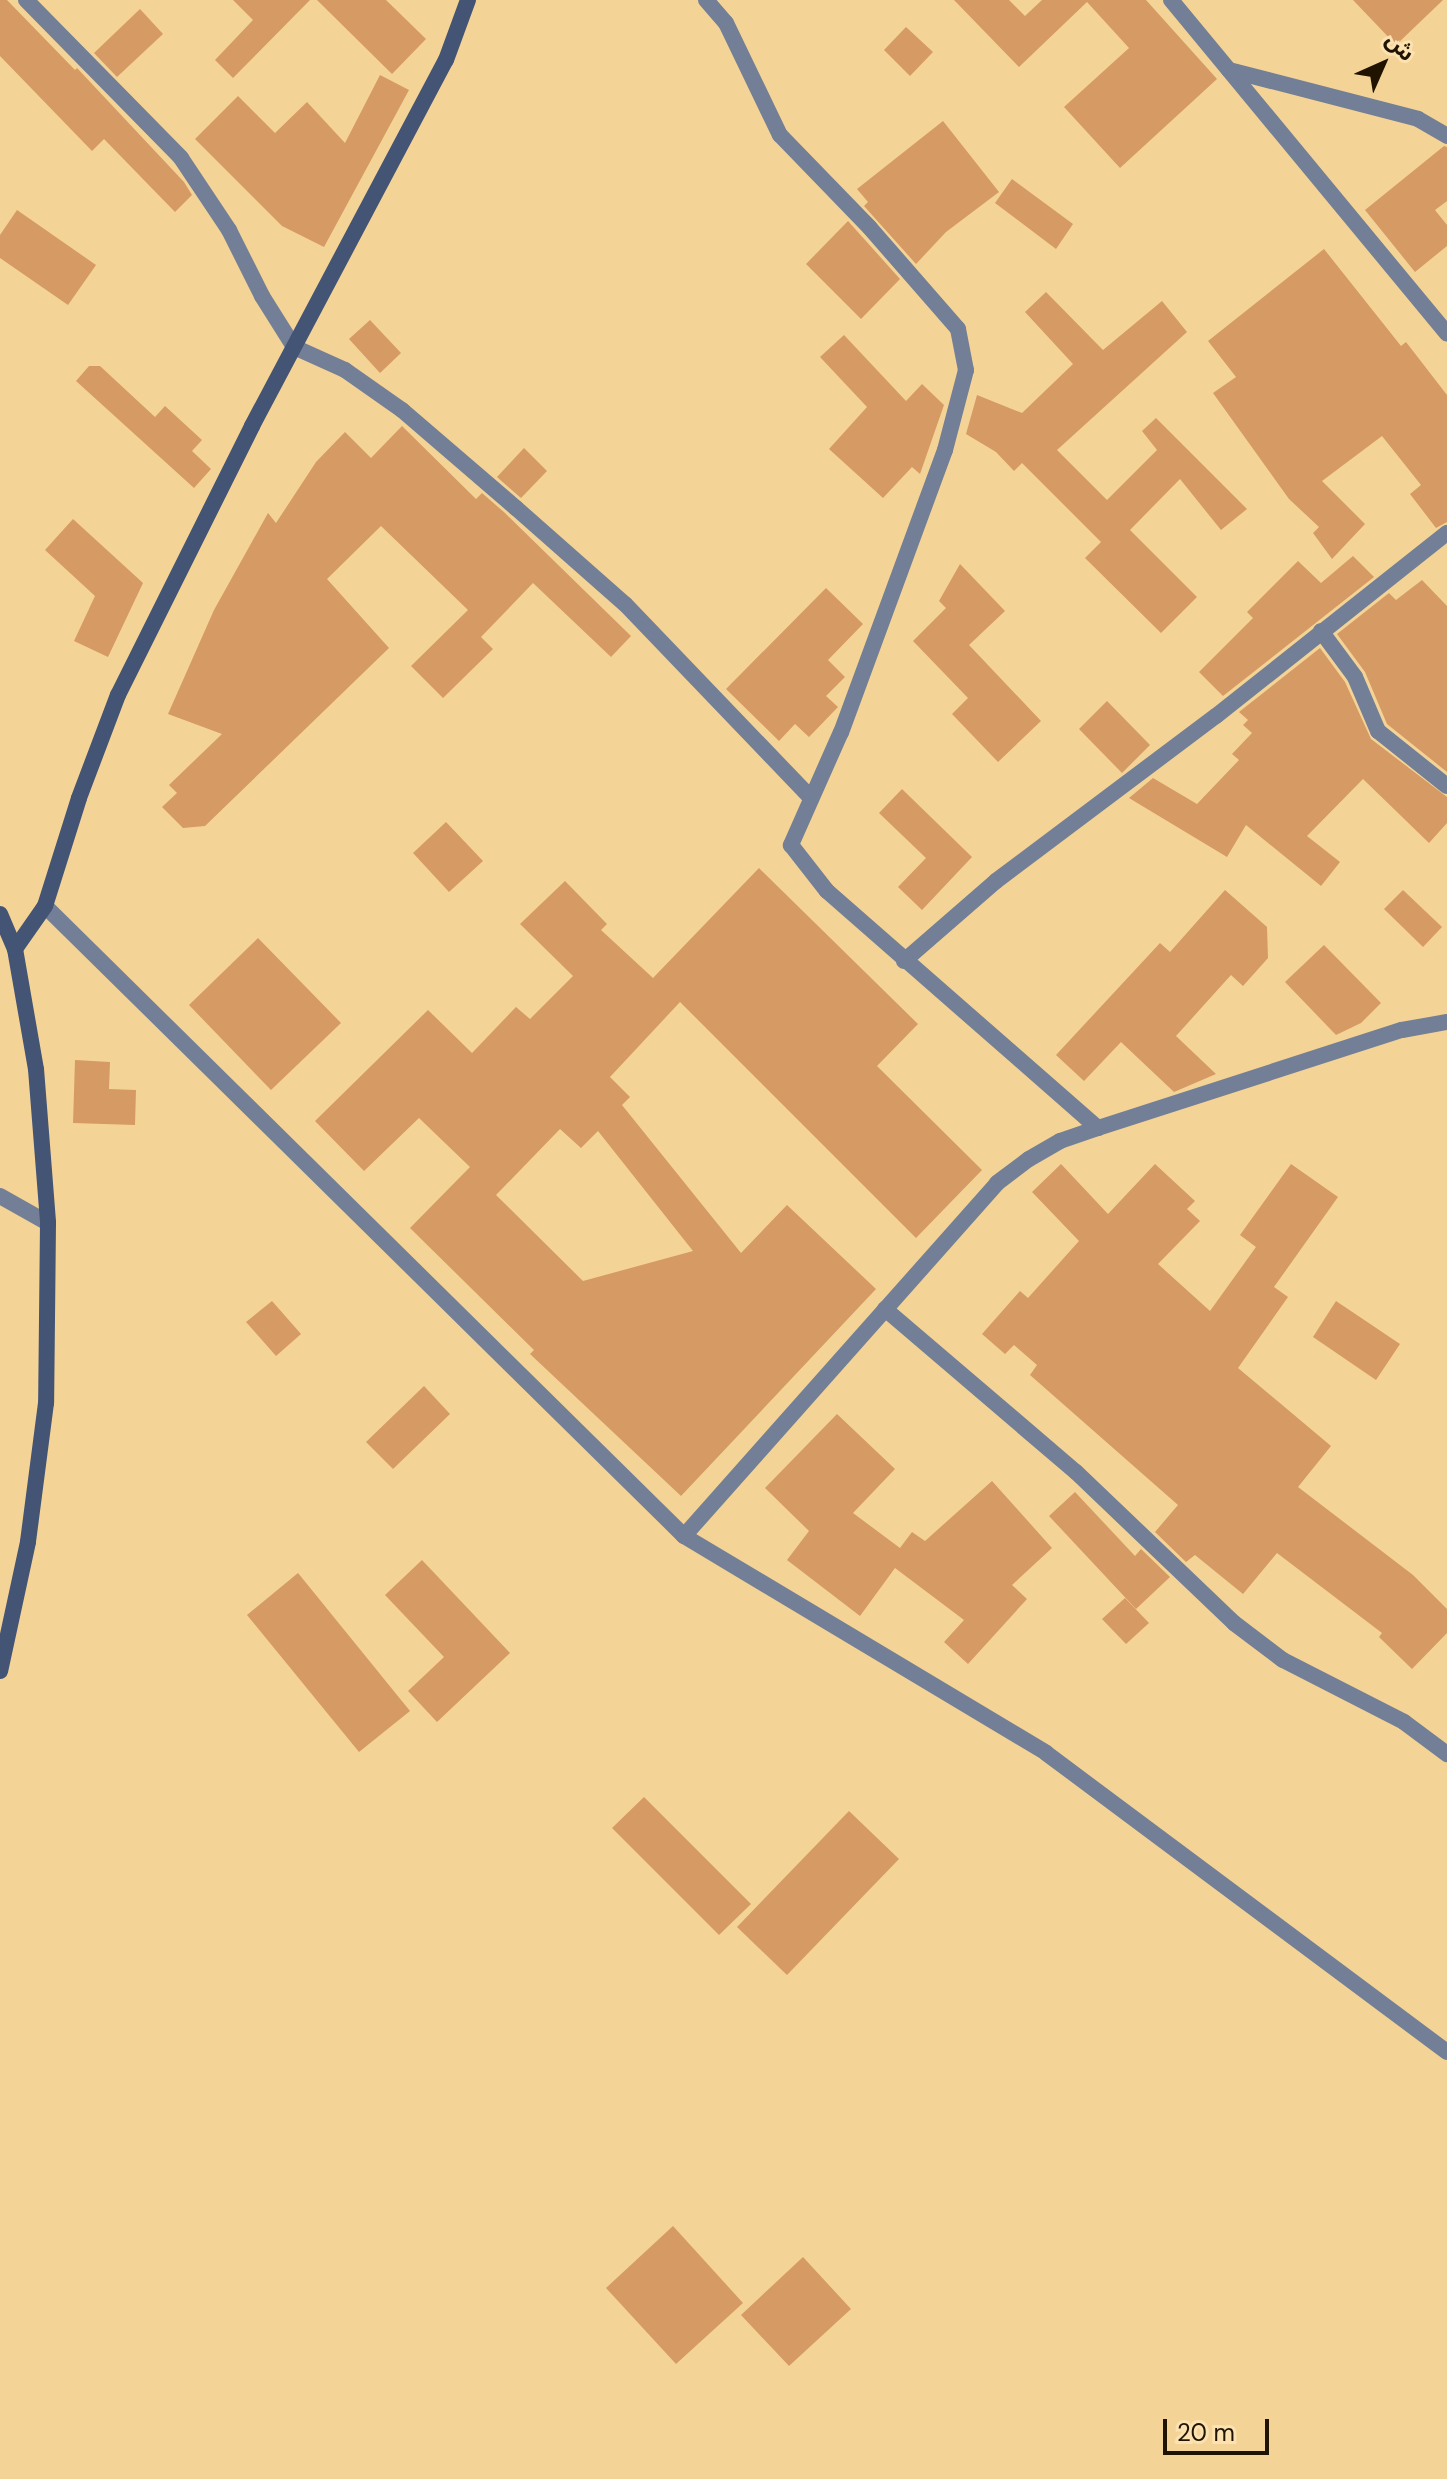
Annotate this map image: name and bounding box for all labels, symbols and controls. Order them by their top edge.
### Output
north arrow [1343,24,1423,104]
text: ش [1379,26,1421,68]
scale bar [1167,2403,1273,2453]
text: 20 m [1177,2417,1235,2448]

